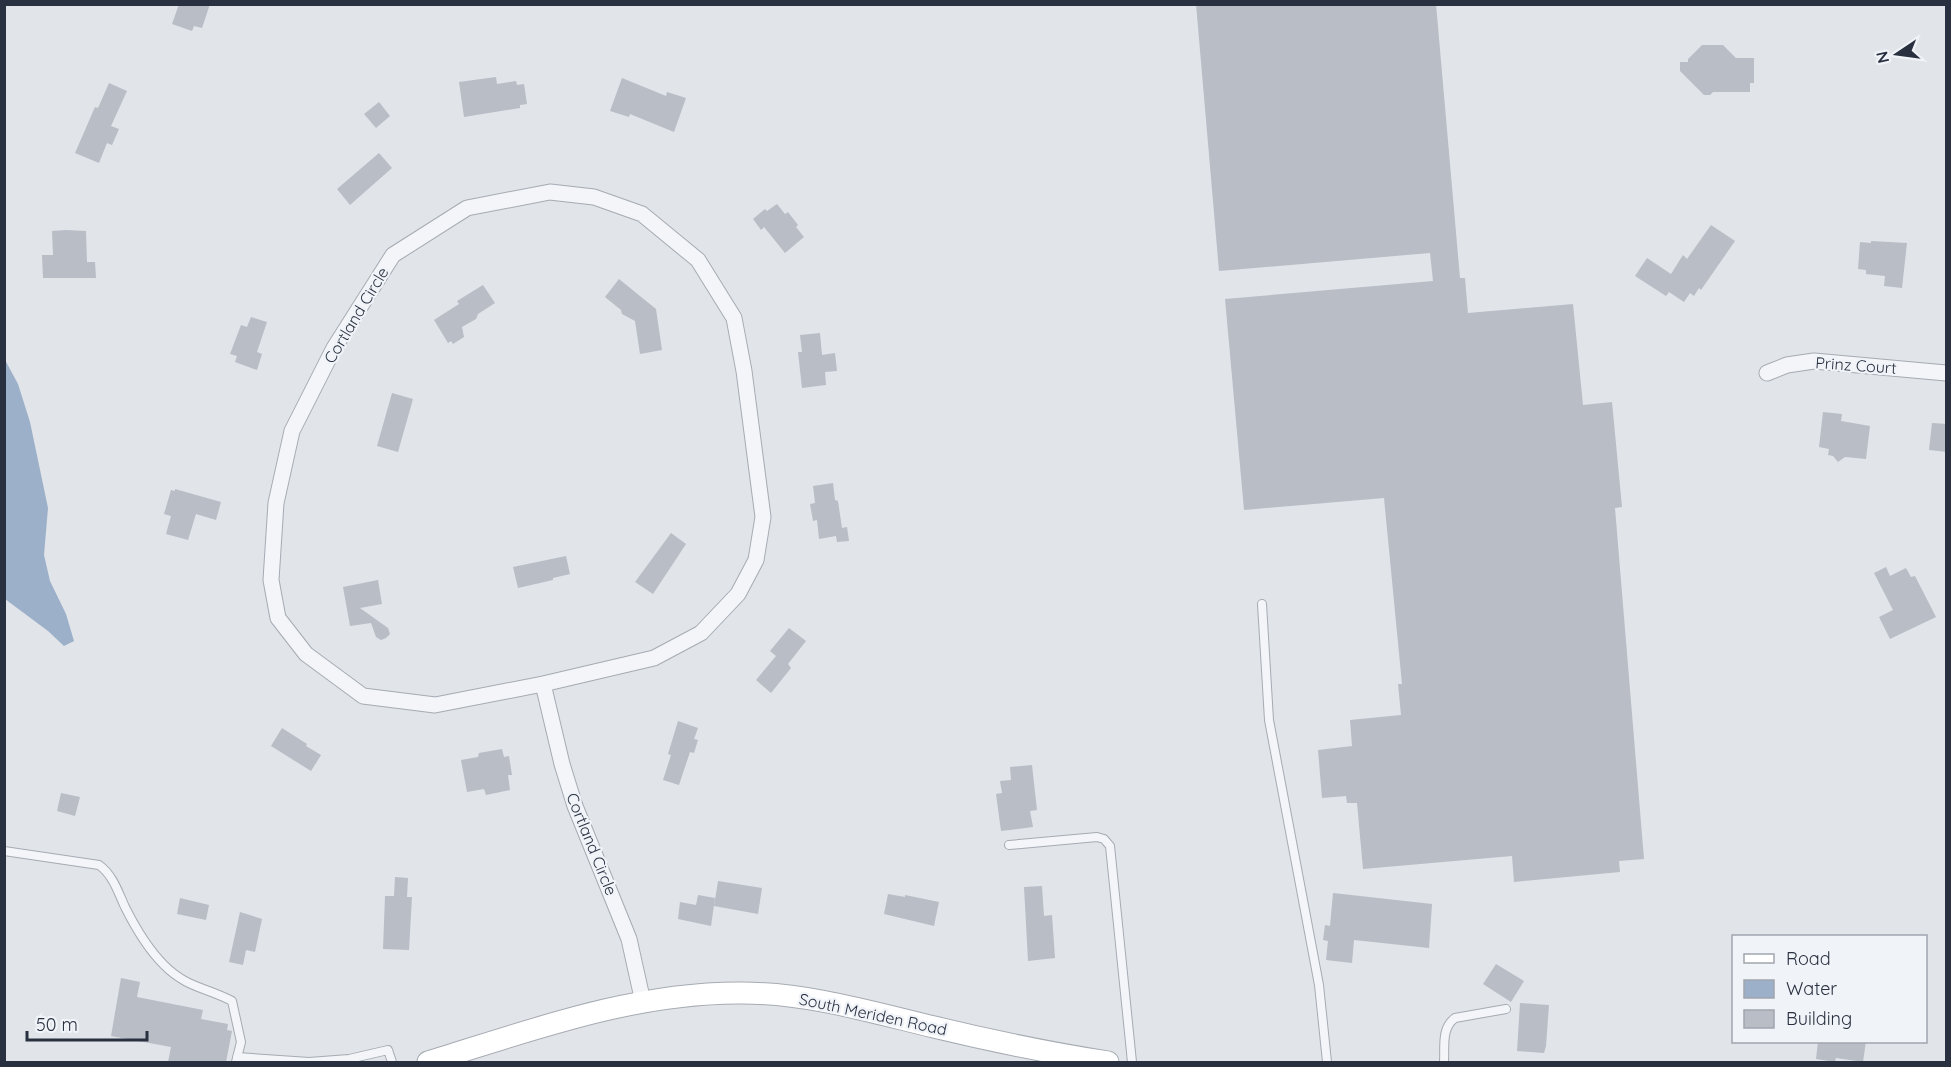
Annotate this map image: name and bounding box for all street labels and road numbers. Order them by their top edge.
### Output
street label: Cortland Circle [319,263,393,367]
street label: Prinz Court [1815,352,1897,378]
street label: Cortland Circle [562,790,622,898]
street label: South Meriden Road [797,989,949,1039]

